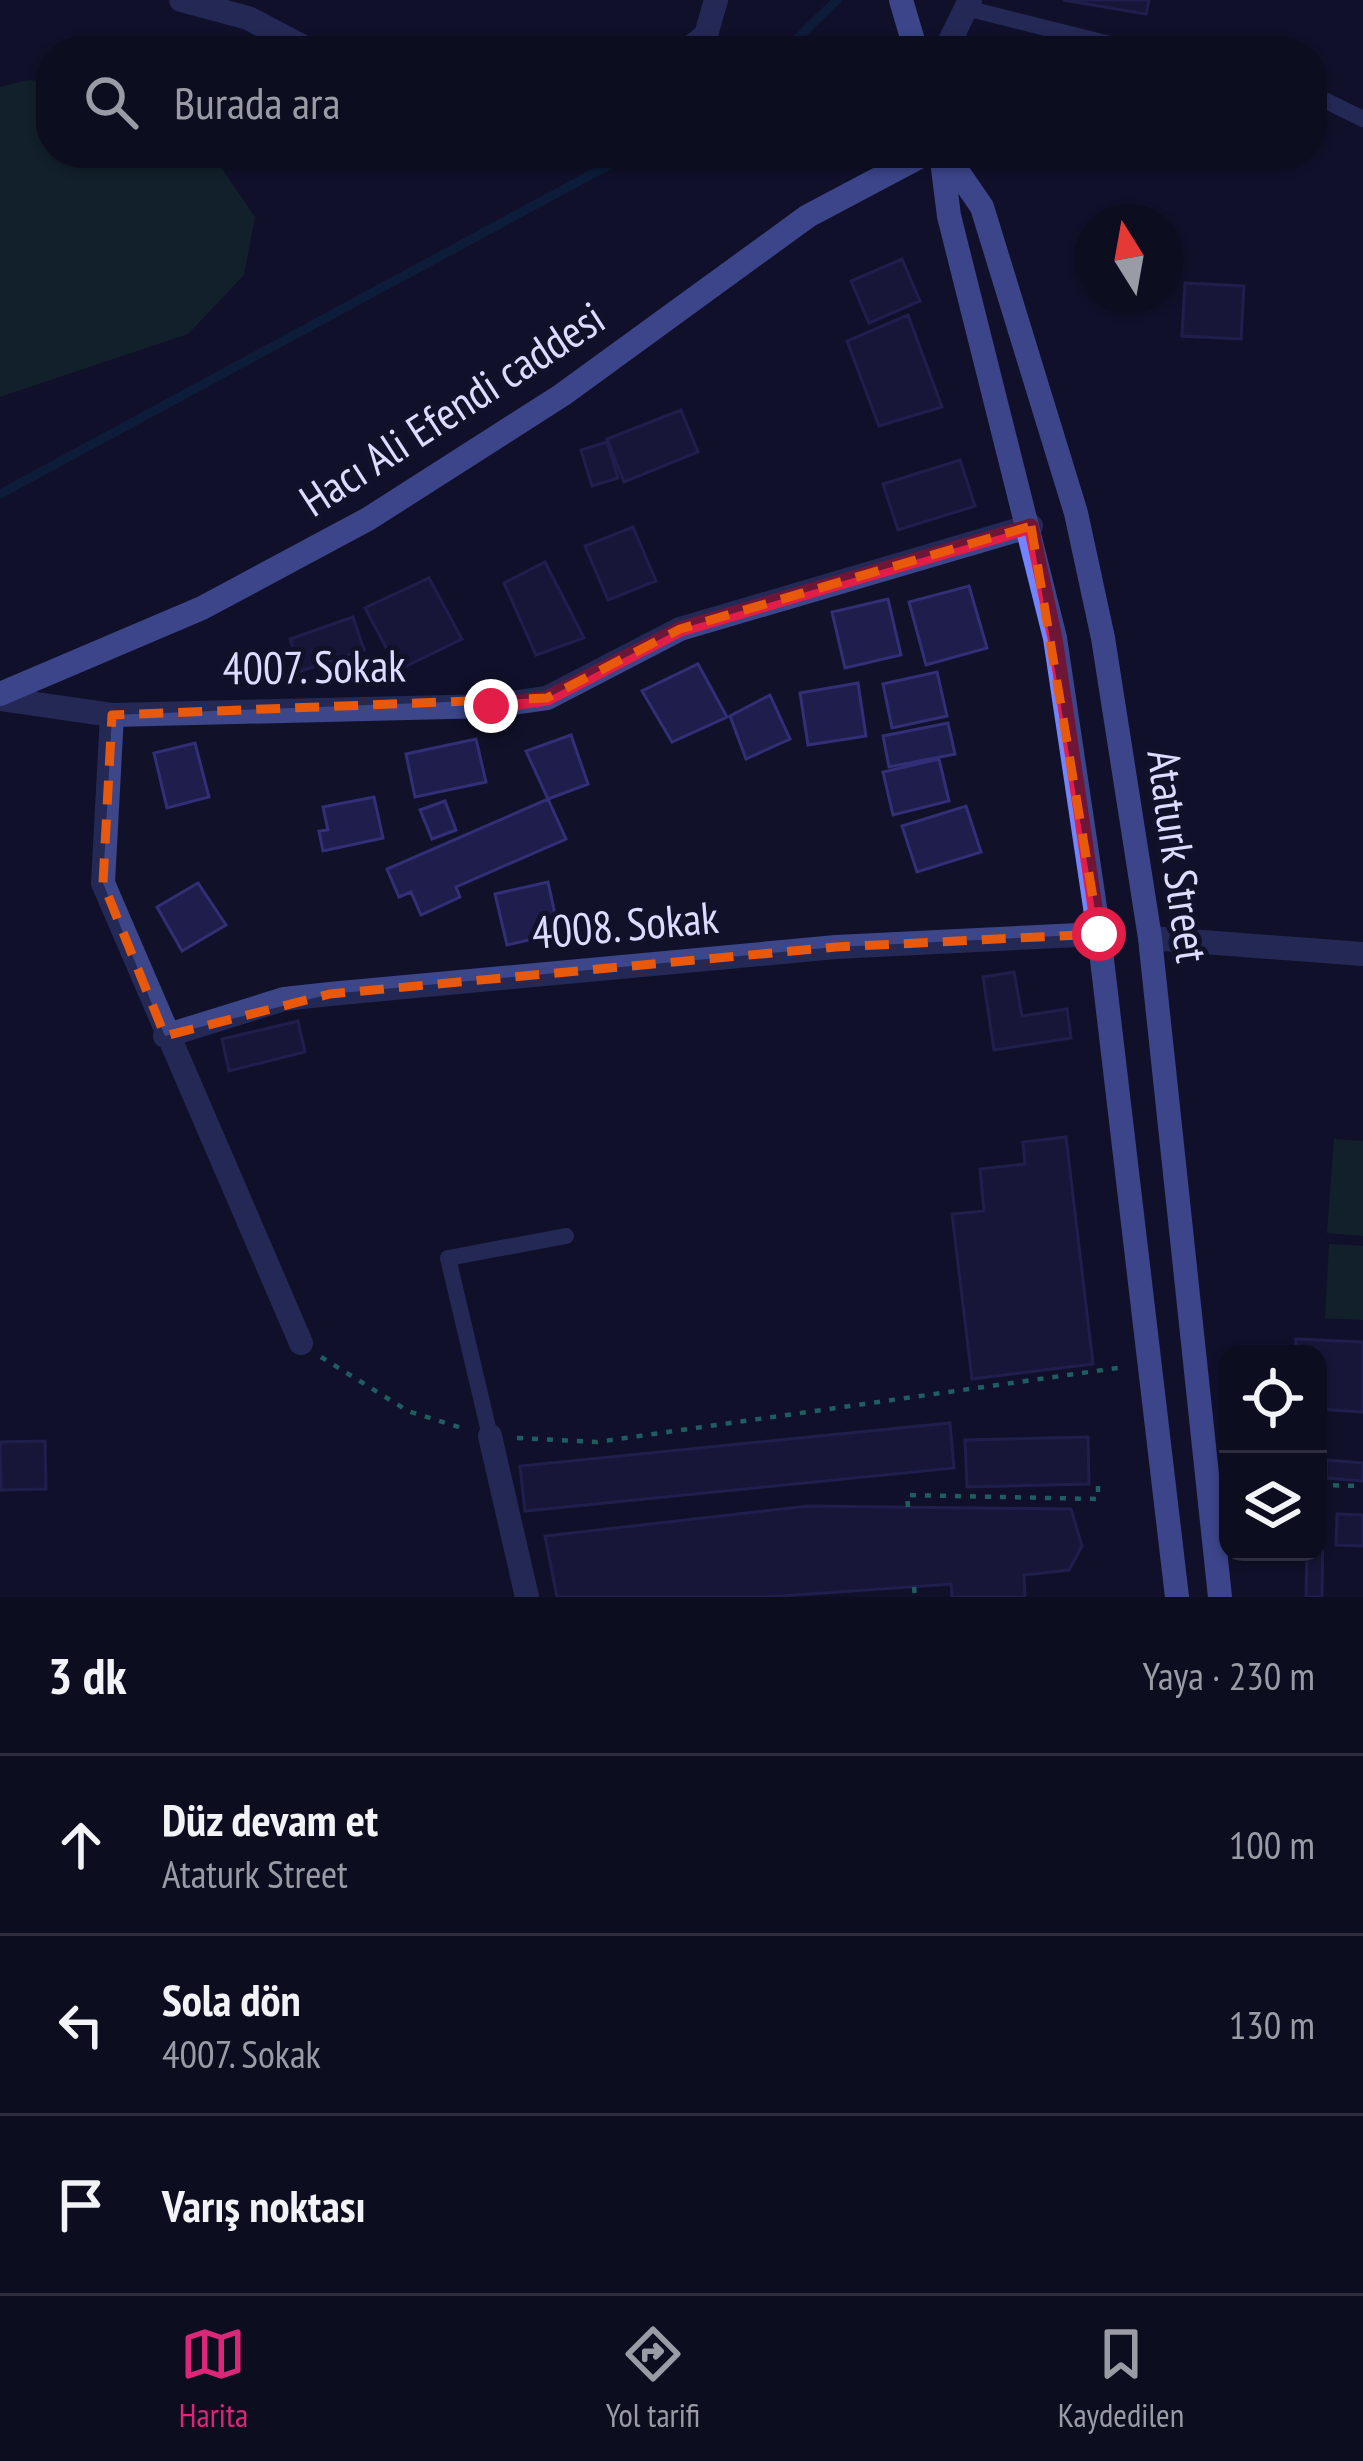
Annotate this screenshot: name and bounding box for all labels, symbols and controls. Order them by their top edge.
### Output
search box [36,36,1327,168]
icon: search [78,69,144,135]
text: Burada ara [174,73,340,131]
north arrow [1075,204,1183,312]
street label: Hacı Ali Efendi caddesi [288,288,615,528]
street label: 4007. Sokak [222,635,407,697]
route end [464,679,518,733]
street label: Ataturk Street [1135,746,1223,967]
street label: 4008. Sokak [529,887,721,961]
route start [1072,907,1126,961]
map controls [1219,1345,1327,1561]
button: locate [1219,1345,1327,1453]
button: layers [1219,1453,1327,1561]
text: 3 dk [48,1642,127,1708]
text: Yaya · 230 m [1143,1650,1315,1701]
text: Düz devam et [162,1790,378,1848]
icon: ahead [48,1812,114,1878]
text: 100 m [1229,1819,1315,1870]
text: Ataturk Street [162,1848,348,1899]
text: Sola dön [162,1970,301,2028]
icon: left [48,1992,114,2058]
text: 130 m [1229,1999,1315,2050]
text: 4007. Sokak [162,2028,321,2079]
icon: arrive [48,2172,114,2238]
text: Varış noktası [162,2176,366,2234]
tab: Harita [179,2321,248,2436]
tab: Yol tarifi [606,2321,700,2436]
tab: Kaydedilen [1058,2321,1184,2436]

